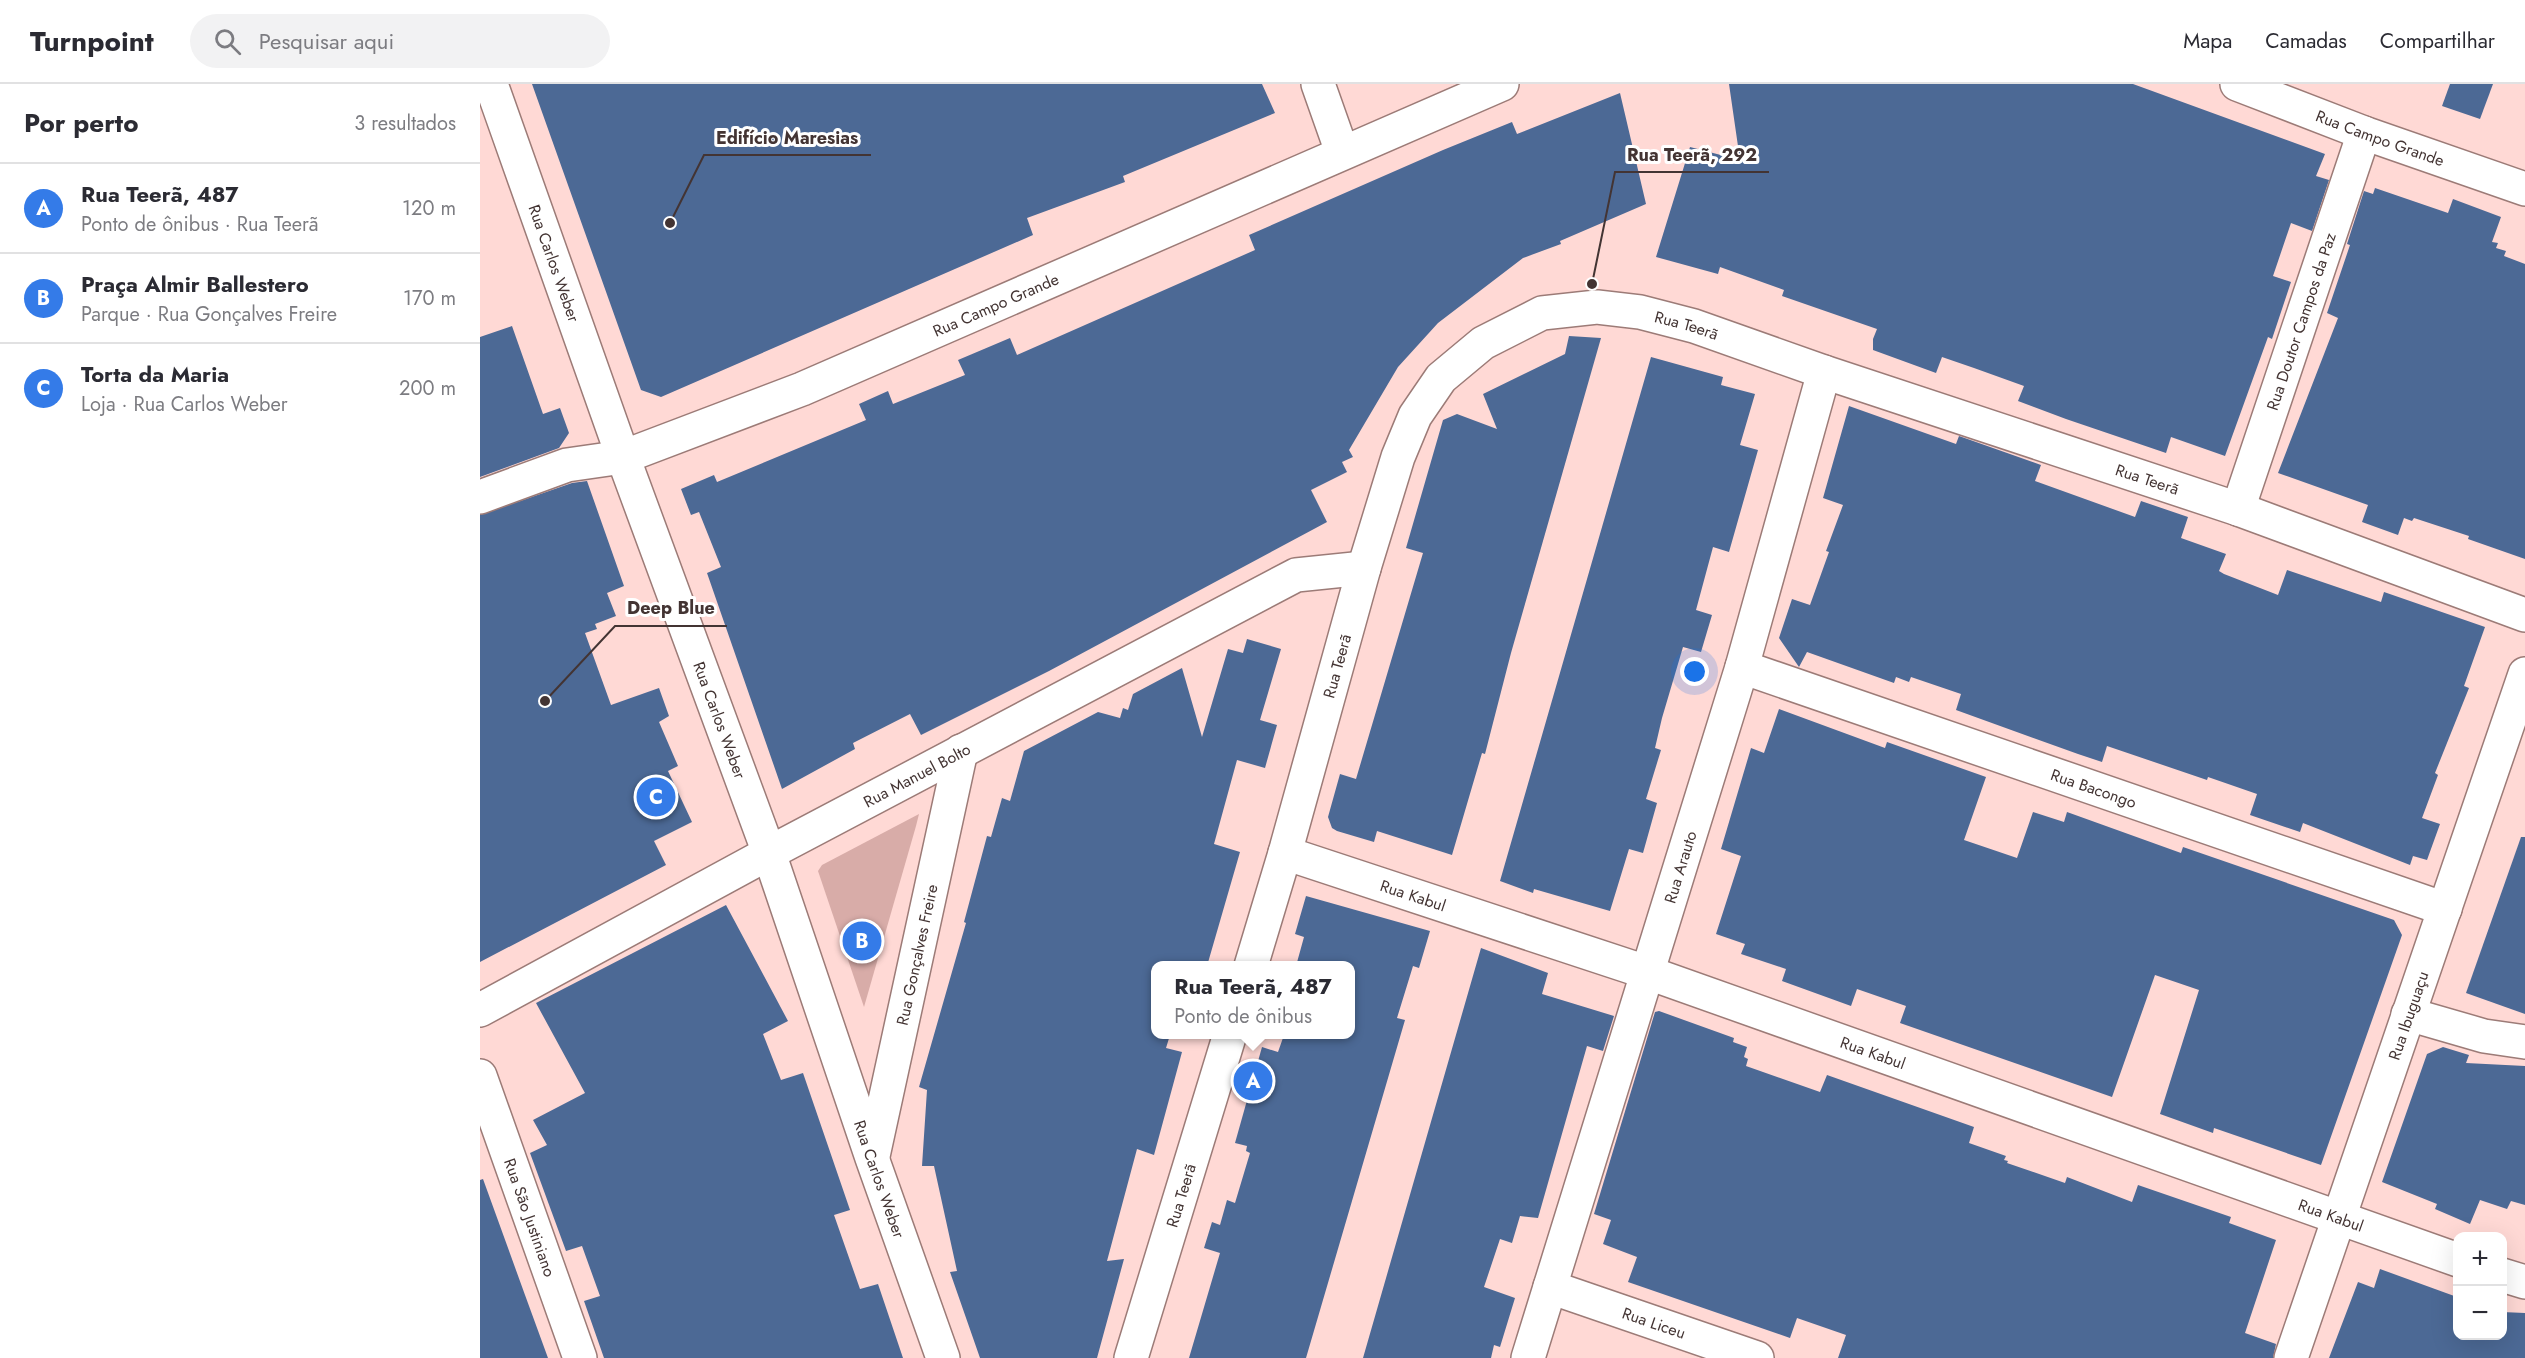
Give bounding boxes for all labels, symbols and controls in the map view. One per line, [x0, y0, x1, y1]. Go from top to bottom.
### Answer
search box [190, 14, 610, 68]
text: Turnpoint [30, 21, 154, 62]
icon: search [211, 25, 244, 58]
text: Pesquisar aqui [259, 25, 394, 57]
text: Mapa [2183, 26, 2232, 56]
text: Camadas [2265, 26, 2347, 56]
text: Compartilhar [2380, 26, 2495, 56]
text: Por perto [24, 104, 138, 142]
street label: Rua Campo Grande [2313, 104, 2448, 172]
text: 3 resultados [354, 109, 456, 138]
callout: Edifício Maresias [704, 119, 871, 155]
text: Edifício Maresias [716, 125, 858, 151]
callout: Rua Teerã, 292 [1615, 136, 1769, 172]
text: Rua Teerã, 292 [1627, 142, 1757, 168]
text: Rua Teerã, 487 [81, 178, 239, 210]
text: A [36, 194, 51, 223]
text: 120 m [402, 194, 456, 223]
street label: Rua Carlos Weber [523, 201, 586, 326]
text: Ponto de ônibus · Rua Teerã [81, 210, 319, 239]
street label: Rua Doutor Campos da Paz [2260, 229, 2342, 413]
street label: Rua Campo Grande [929, 267, 1062, 342]
text: Praça Almir Ballestero [81, 268, 309, 300]
text: B [37, 284, 50, 313]
text: 170 m [403, 284, 456, 313]
text: Parque · Rua Gonçalves Freire [81, 300, 337, 329]
street label: Rua Teerã [1652, 305, 1722, 345]
text: Torta da Maria [81, 358, 229, 390]
text: C [36, 374, 51, 403]
text: 200 m [399, 374, 456, 403]
text: Loja · Rua Carlos Weber [81, 390, 288, 419]
street label: Rua Teerã [2113, 458, 2182, 500]
callout: Deep Blue [615, 590, 727, 626]
text: Deep Blue [627, 595, 715, 621]
street label: Rua Teerã [1317, 631, 1357, 701]
your location [1680, 657, 1709, 686]
street label: Rua Carlos Weber [688, 658, 752, 782]
street label: Rua Manuel Bolto [859, 737, 975, 813]
street label: Rua Bacongo [2048, 763, 2140, 814]
pin: C [636, 774, 675, 820]
street label: Rua Arauto [1658, 828, 1702, 906]
street label: Rua Kabul [1377, 874, 1449, 917]
street label: Rua Gonçalves Freire [890, 882, 943, 1027]
pin: B [842, 918, 881, 964]
popup [1151, 961, 1355, 1039]
street label: Rua Ibuguaçu [2382, 968, 2434, 1063]
text: Rua Teerã, 487 [1174, 970, 1332, 1002]
text: Ponto de ônibus [1174, 1002, 1312, 1031]
street label: Rua Kabul [1837, 1030, 1909, 1075]
pin: A [1234, 1058, 1272, 1104]
street label: Rua Carlos Weber [849, 1117, 911, 1242]
street label: Rua São Justiniano [499, 1155, 562, 1280]
street label: Rua Teerã [1160, 1161, 1201, 1230]
street label: Rua Kabul [2295, 1193, 2367, 1237]
map controls [2453, 1232, 2507, 1340]
button: + [2453, 1232, 2507, 1286]
button: − [2453, 1286, 2507, 1340]
street label: Rua Liceu [1619, 1301, 1689, 1344]

